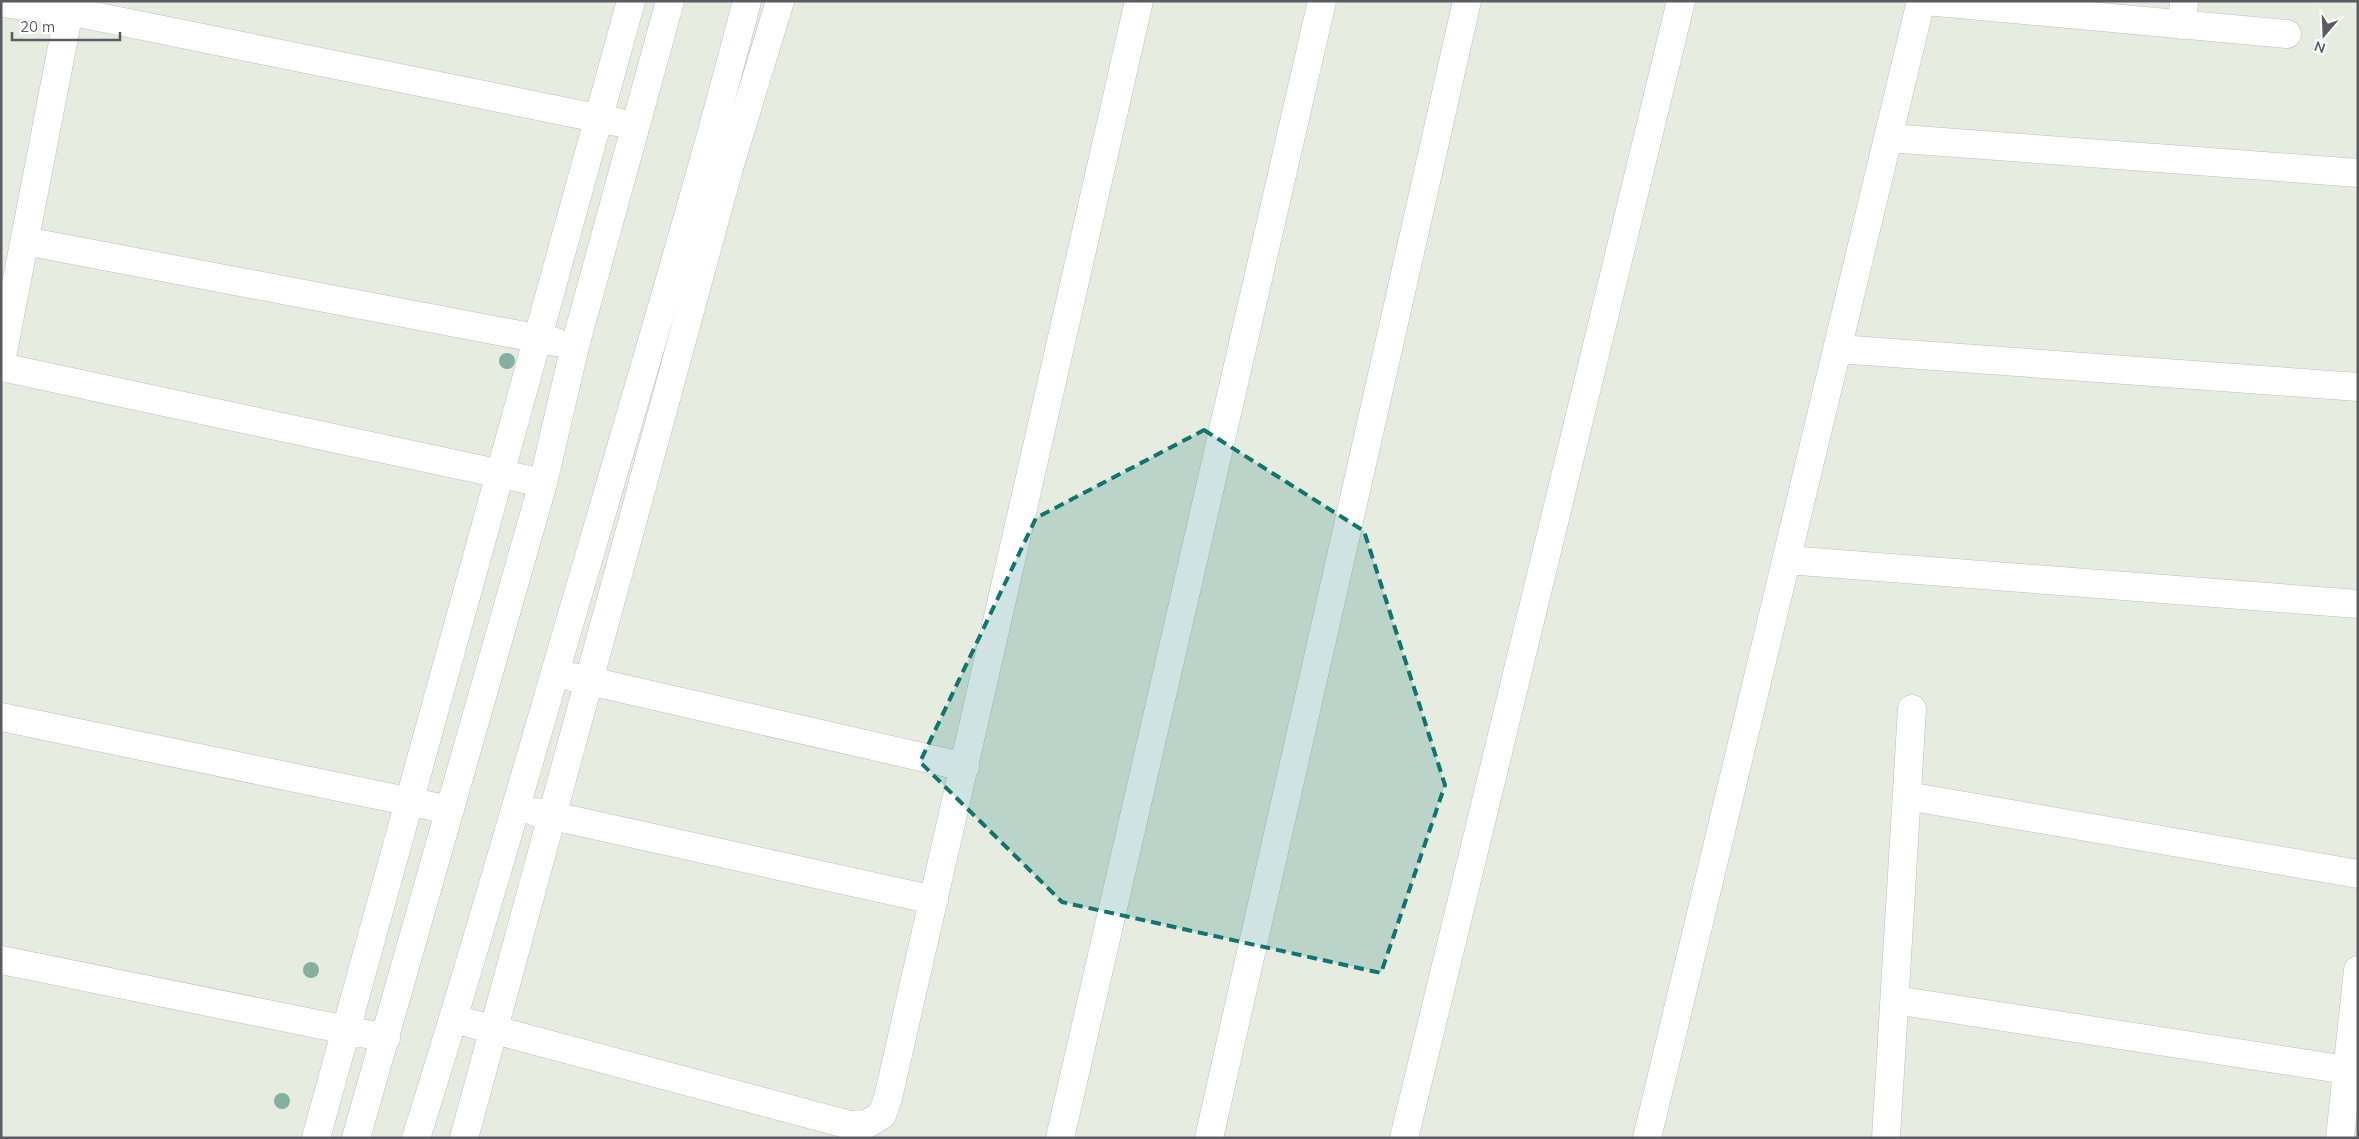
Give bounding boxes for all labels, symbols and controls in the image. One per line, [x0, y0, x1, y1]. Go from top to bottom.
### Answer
scale bar [12, 10, 120, 42]
north arrow [2299, 10, 2349, 60]
text: 20 m [20, 17, 55, 36]
text: N [2312, 37, 2328, 58]

